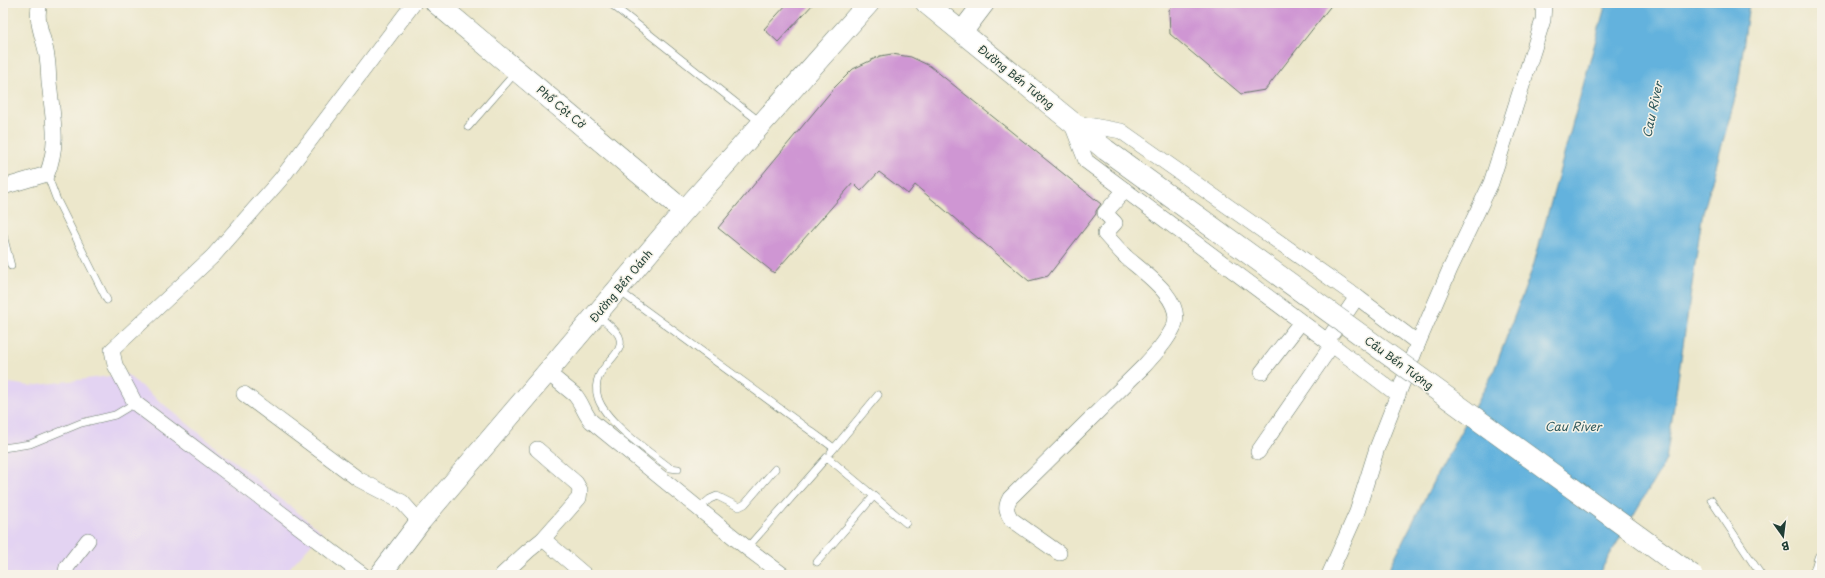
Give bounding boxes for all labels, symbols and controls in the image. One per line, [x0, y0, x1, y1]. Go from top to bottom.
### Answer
street label: Đường Bến Tượng [974, 40, 1058, 113]
water label: Cau River [1637, 79, 1667, 139]
street label: Phố Cột Cờ [533, 81, 590, 133]
street label: Đường Bến Oánh [585, 246, 656, 326]
street label: Cầu Bến Tượng [1361, 332, 1437, 393]
water label: Cau River [1545, 417, 1603, 435]
north arrow [1763, 516, 1803, 556]
text: B [1779, 537, 1791, 555]

